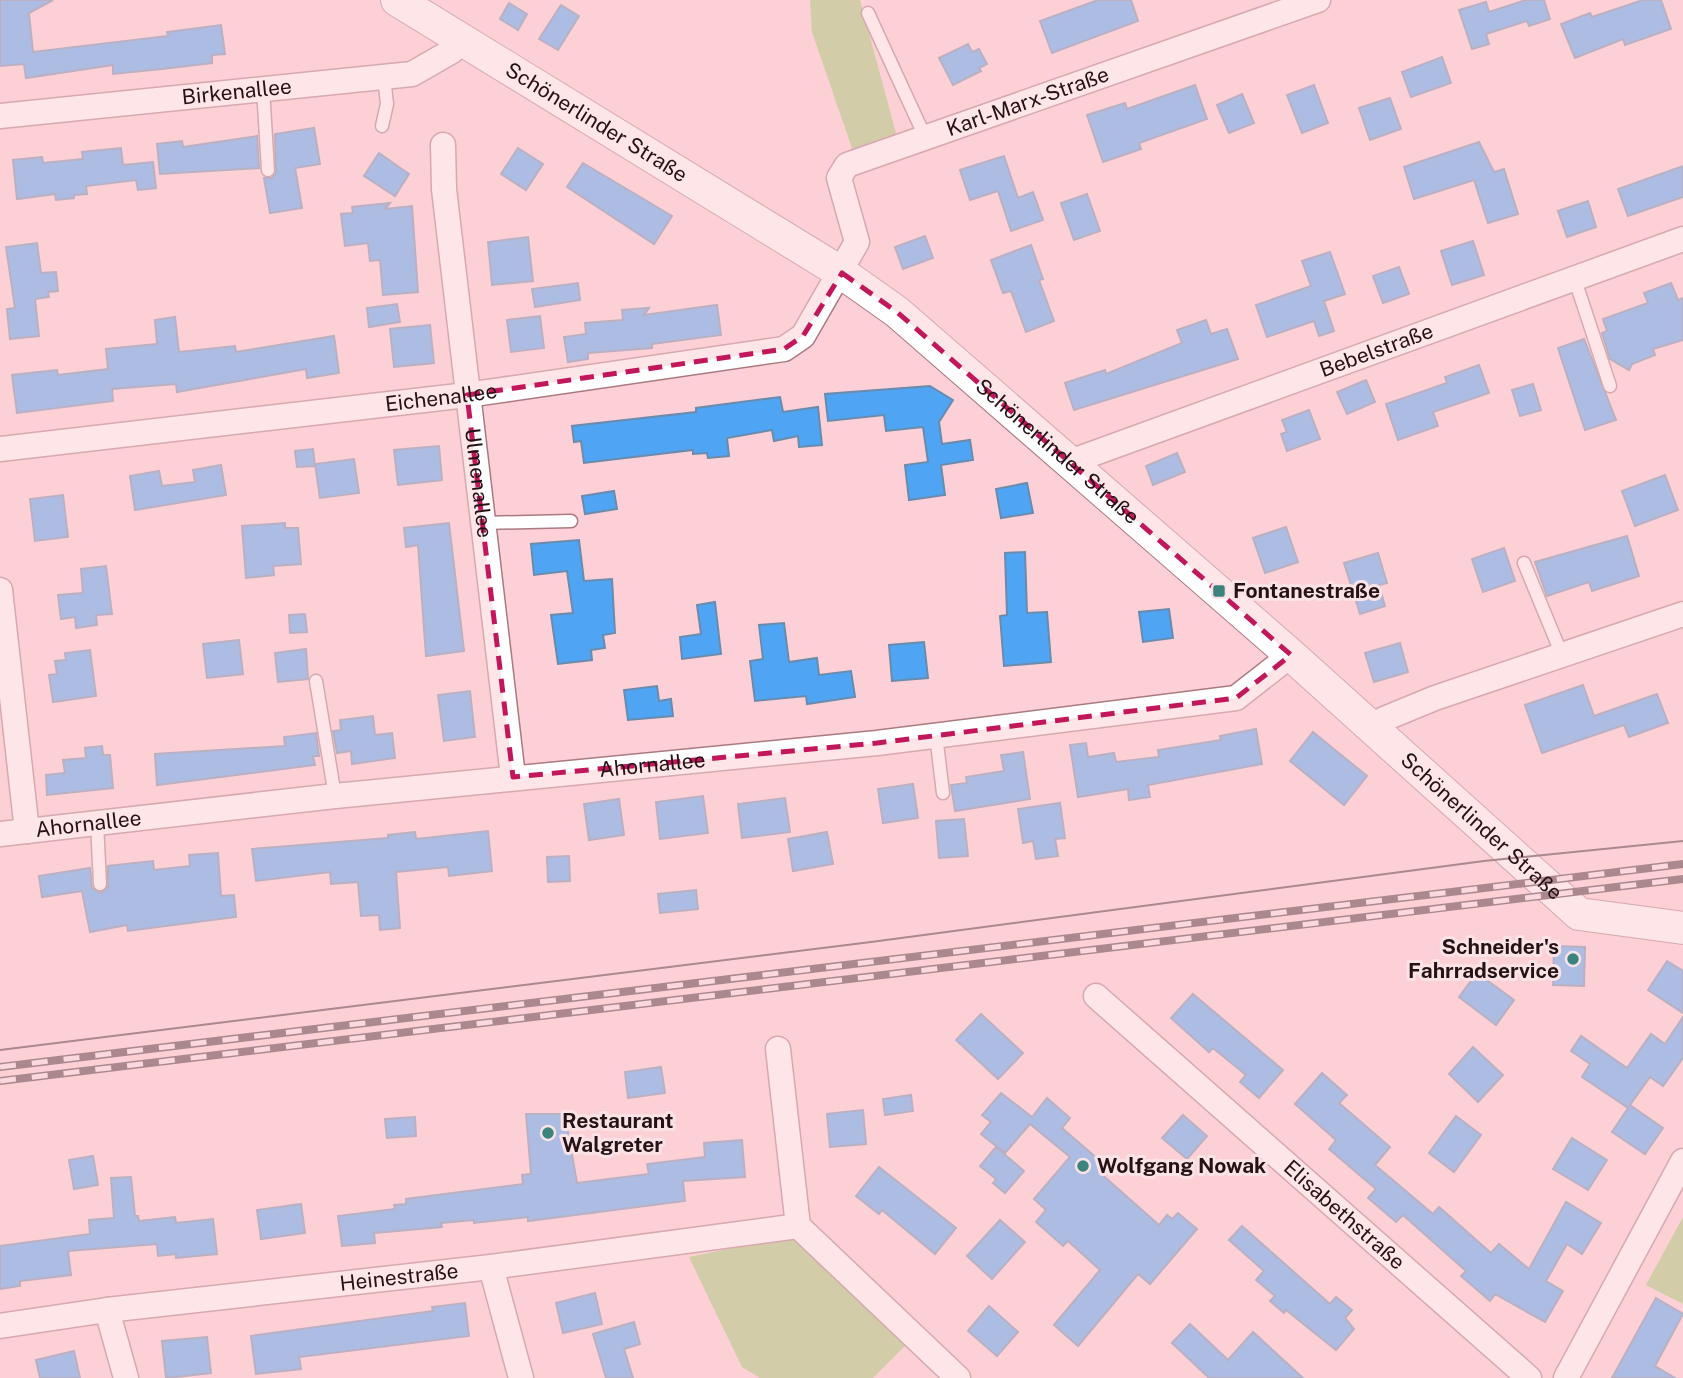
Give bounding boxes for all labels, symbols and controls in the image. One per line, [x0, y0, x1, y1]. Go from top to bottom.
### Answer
street label: Schönerlinder Straße [501, 57, 692, 187]
street label: Karl-Marx-Straße [943, 61, 1112, 141]
street label: Birkenallee [181, 73, 293, 109]
street label: Bebelstraße [1316, 318, 1436, 382]
street label: Schönerlinder Straße [971, 373, 1145, 529]
street label: Eichenallee [384, 378, 499, 416]
street label: Ulmenallee [460, 427, 498, 539]
place label: Fontanestraße [1233, 578, 1380, 603]
marker: Fontanestraße [1211, 583, 1227, 599]
street label: Ahornallee [598, 747, 707, 782]
street label: Schönerlinder Straße [1396, 747, 1568, 905]
street label: Ahornallee [34, 805, 143, 842]
place label: Schneider's Fahrradservice [1408, 934, 1559, 983]
marker: Schneider's Fahrradservice [1565, 951, 1581, 967]
place label: Restaurant Walgreter [562, 1108, 674, 1157]
marker: Restaurant Walgreter [540, 1125, 556, 1141]
place label: Wolfgang Nowak [1097, 1153, 1266, 1178]
street label: Elisabethstraße [1279, 1155, 1410, 1275]
marker: Wolfgang Nowak [1075, 1158, 1091, 1174]
street label: Heinestraße [338, 1258, 460, 1296]

